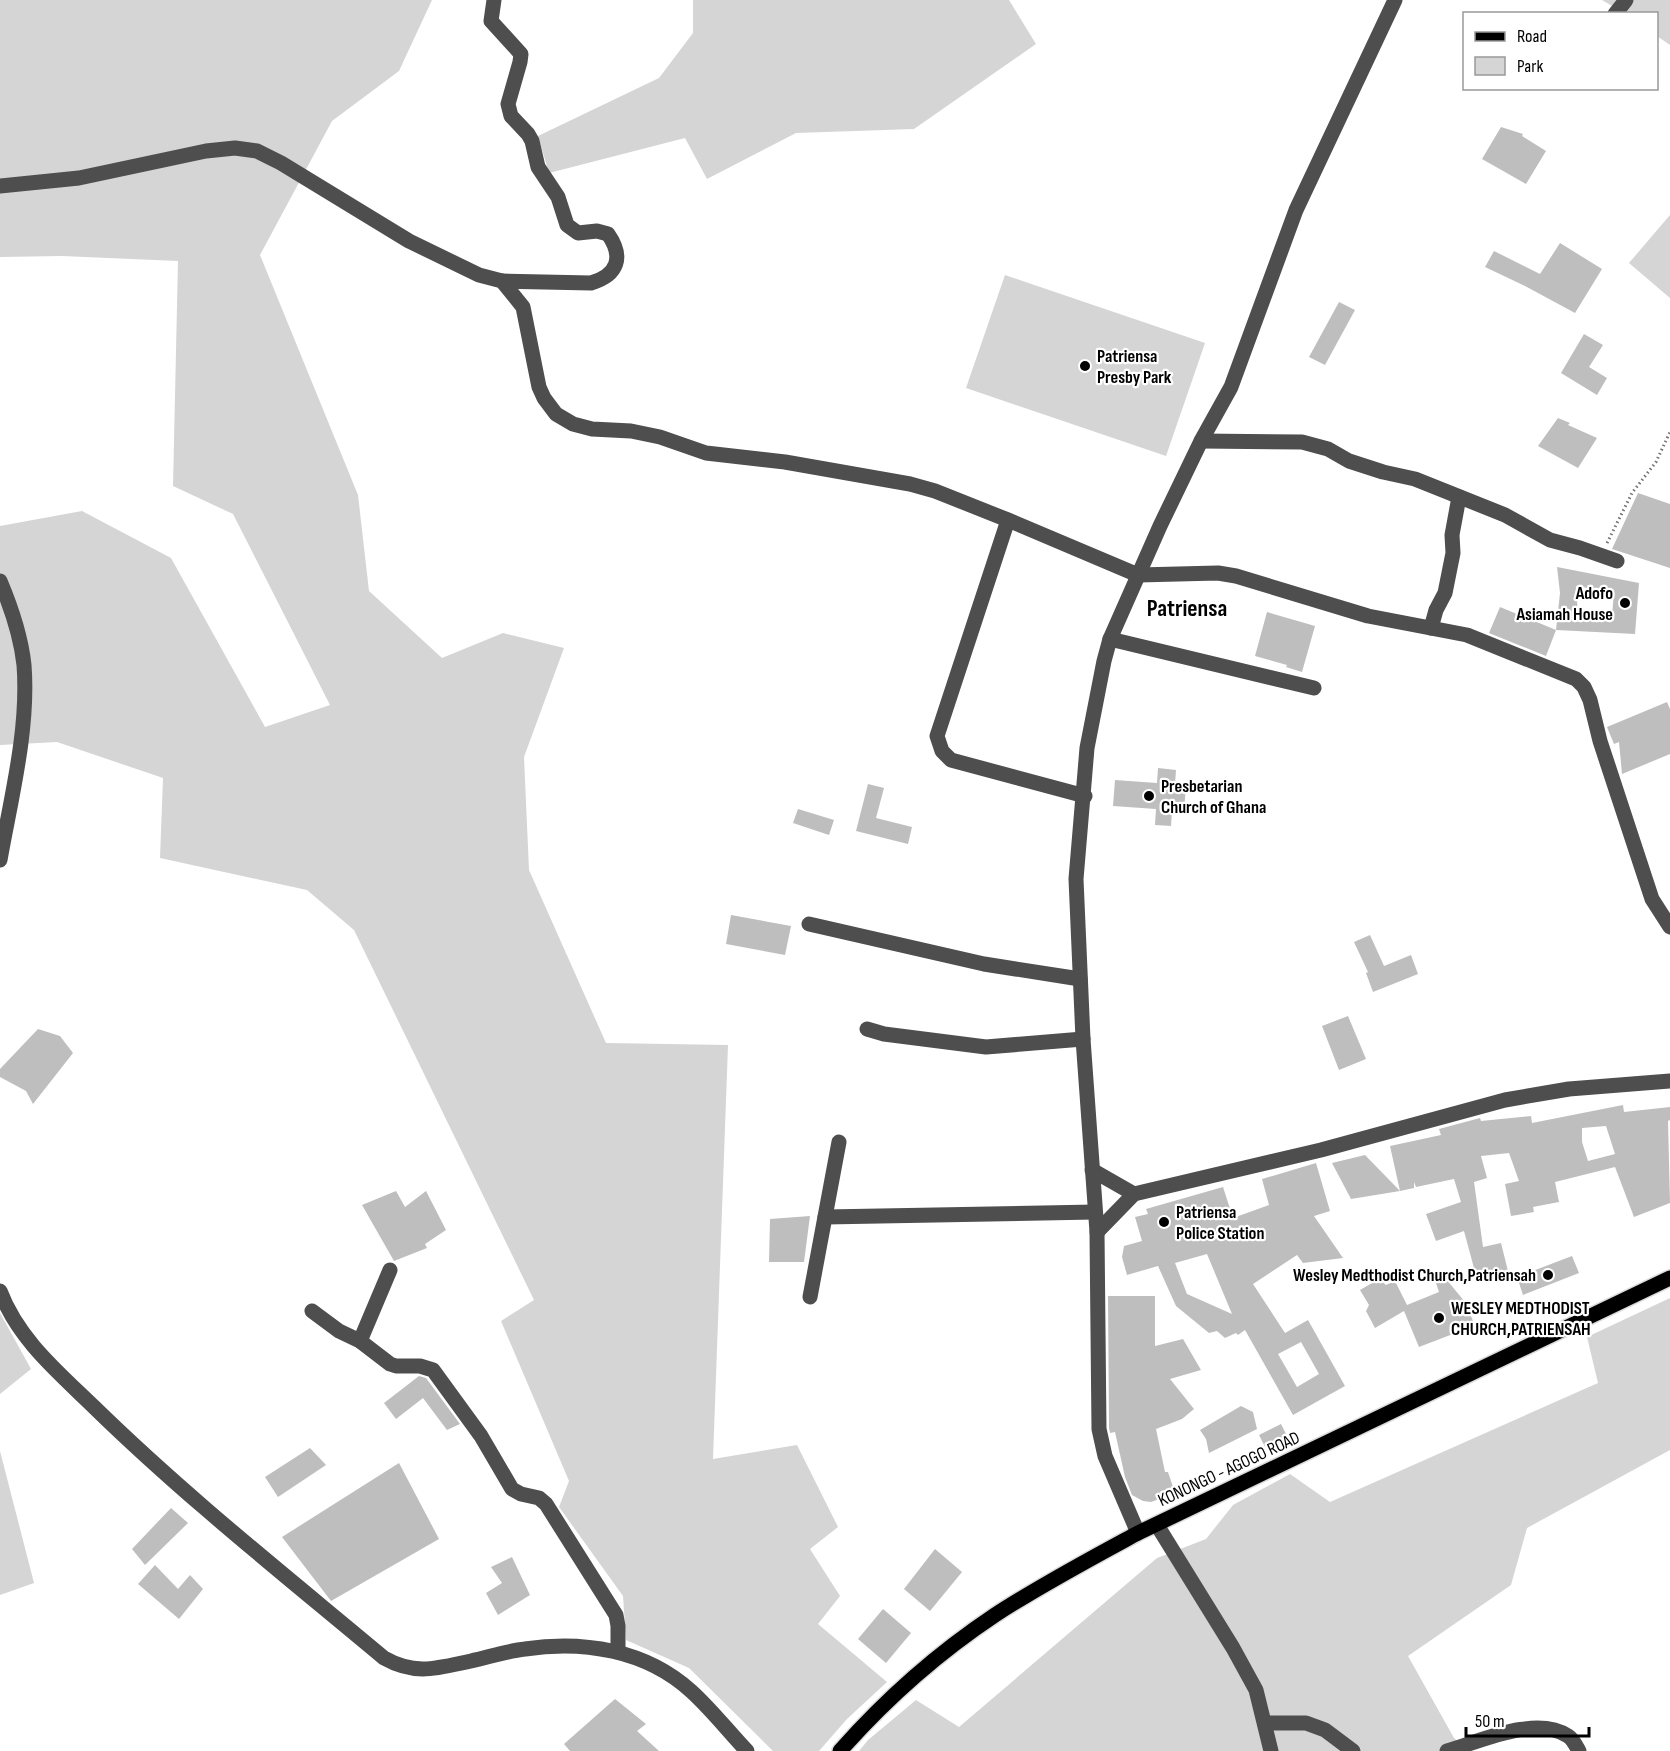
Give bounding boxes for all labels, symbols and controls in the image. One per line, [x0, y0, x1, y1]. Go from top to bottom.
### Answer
legend [1463, 12, 1658, 90]
text: Road [1517, 26, 1547, 47]
text: Park [1517, 56, 1543, 77]
place label: Patriensa Presby Park [1097, 346, 1172, 388]
marker: Patriensa Presby Park [1078, 359, 1092, 373]
place label: Adofo Asiamah House [1515, 583, 1613, 625]
district label: Patriensa [1147, 594, 1227, 623]
marker: Adofo Asiamah House [1618, 596, 1632, 610]
place label: Presbetarian Church of Ghana [1161, 776, 1266, 818]
marker: Presbetarian Church of Ghana [1142, 789, 1156, 803]
place label: Patriensa Police Station [1176, 1202, 1264, 1244]
marker: Patriensa Police Station [1157, 1215, 1171, 1229]
place label: Wesley Medthodist Church,Patriensah [1293, 1265, 1536, 1286]
marker: Wesley Medthodist Church,Patriensah [1541, 1268, 1555, 1282]
place label: WESLEY MEDTHODIST CHURCH,PATRIENSAH [1451, 1298, 1591, 1340]
marker: WESLEY MEDTHODIST CHURCH,PATRIENSAH [1432, 1311, 1446, 1325]
street label: KONONGO - AGOGO ROAD [1155, 1427, 1303, 1511]
scale bar [1466, 1700, 1589, 1738]
text: 50 m [1475, 1711, 1505, 1732]

